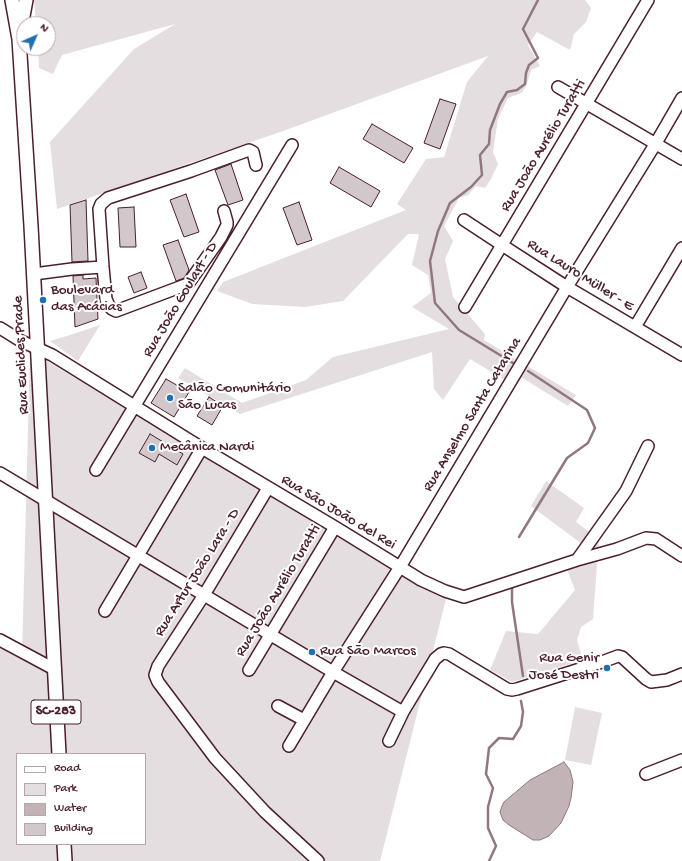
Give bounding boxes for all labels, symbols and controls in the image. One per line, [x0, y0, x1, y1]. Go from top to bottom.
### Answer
north arrow [16, 16, 56, 56]
text: N [37, 21, 51, 35]
street label: Rua João Aurélio Turatti [497, 77, 591, 215]
street label: Rua Lauro Müller - E [523, 236, 637, 316]
street label: Rua João Goulart - D [140, 239, 222, 361]
place label: Boulevard das Acácias [51, 282, 122, 317]
street label: Rua Euclides Prade [10, 295, 34, 415]
marker: Boulevard das Acácias [38, 295, 48, 305]
street label: Rua Anselmo Santa Catarina [420, 335, 526, 495]
place label: Salão Comunitário São Lucas [178, 380, 291, 415]
marker: Salão Comunitário São Lucas [165, 393, 175, 403]
place label: Mecânica Nardi [160, 439, 254, 457]
marker: Mecânica Nardi [147, 443, 157, 453]
street label: Rua São João del Rei [277, 472, 399, 554]
street label: Rua Artur João Lara - D [151, 506, 245, 640]
street label: Rua João Aurélio Turatti [232, 522, 326, 660]
place label: Rua São Marcos [320, 643, 416, 661]
marker: Rua São Marcos [307, 647, 317, 657]
place label: Rua Genir José Destri [529, 650, 599, 685]
marker: Rua Genir José Destri [602, 663, 612, 673]
road number: SC-283 [31, 700, 81, 724]
legend [16, 753, 146, 845]
text: Road [54, 762, 80, 776]
text: Park [54, 782, 77, 796]
text: Water [54, 802, 86, 816]
text: Building [54, 822, 93, 836]

